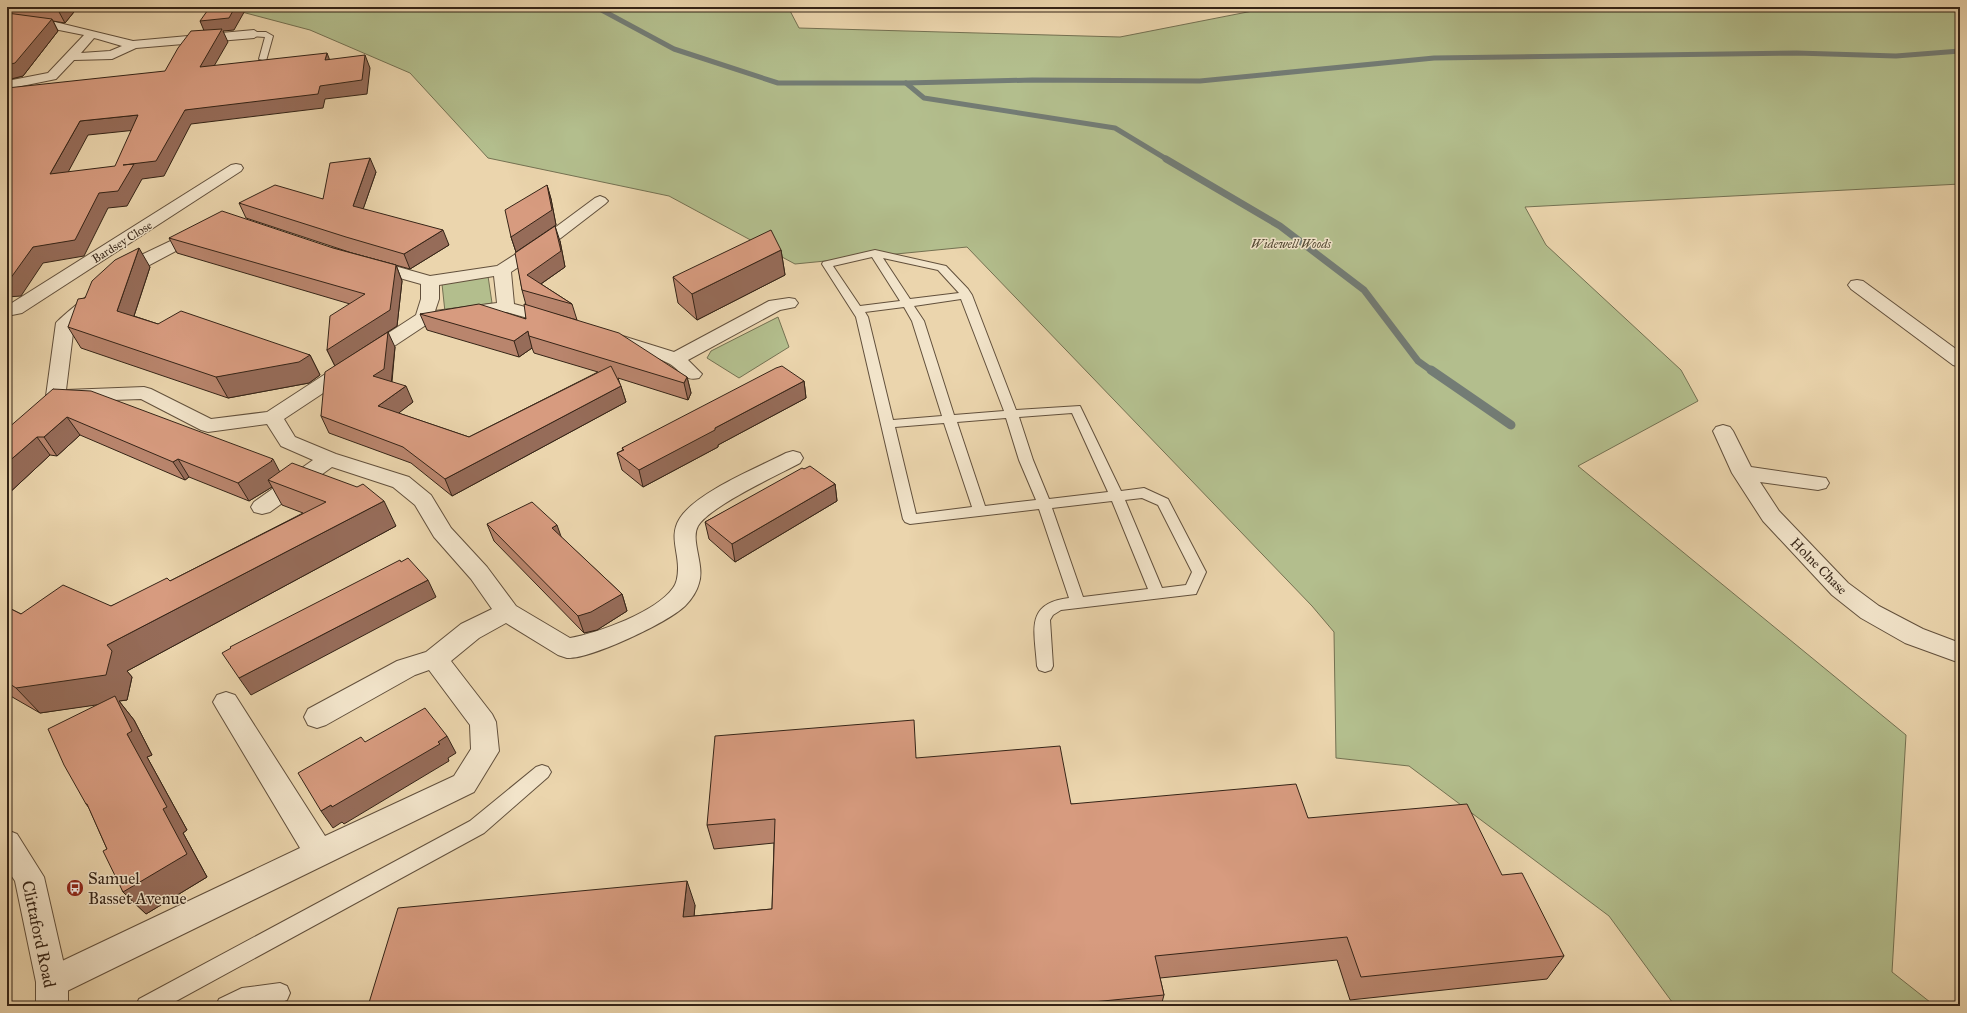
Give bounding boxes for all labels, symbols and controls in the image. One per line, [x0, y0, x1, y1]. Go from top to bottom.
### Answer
street label: Bardsey Close [90, 218, 154, 266]
park label: Widewell Woods [1251, 237, 1331, 251]
street label: Holne Chase [1787, 534, 1851, 598]
place label: Samuel Basset Avenue [88, 868, 187, 909]
bus stop icon: Samuel Basset Avenue [65, 878, 85, 898]
street label: Clittaford Road [17, 879, 60, 990]

